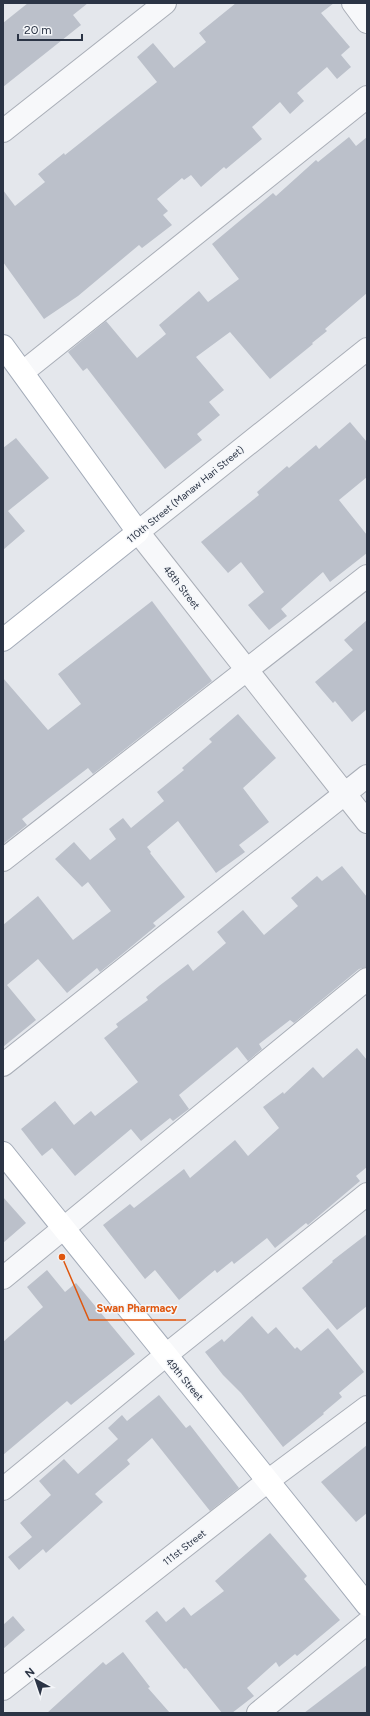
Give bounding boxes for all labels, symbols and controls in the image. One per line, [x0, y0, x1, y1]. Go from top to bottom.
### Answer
scale bar [18, 16, 82, 42]
text: 20 m [24, 23, 52, 37]
street label: 110th Street (Manaw Hari Street) [124, 443, 247, 546]
street label: 48th Street [160, 563, 203, 612]
callout: Swan Pharmacy [89, 1297, 186, 1320]
text: Swan Pharmacy [97, 1302, 178, 1315]
street label: 49th Street [163, 1355, 206, 1403]
street label: 111st Street [160, 1526, 209, 1568]
north arrow [16, 1660, 56, 1700]
text: N [22, 1665, 37, 1680]

